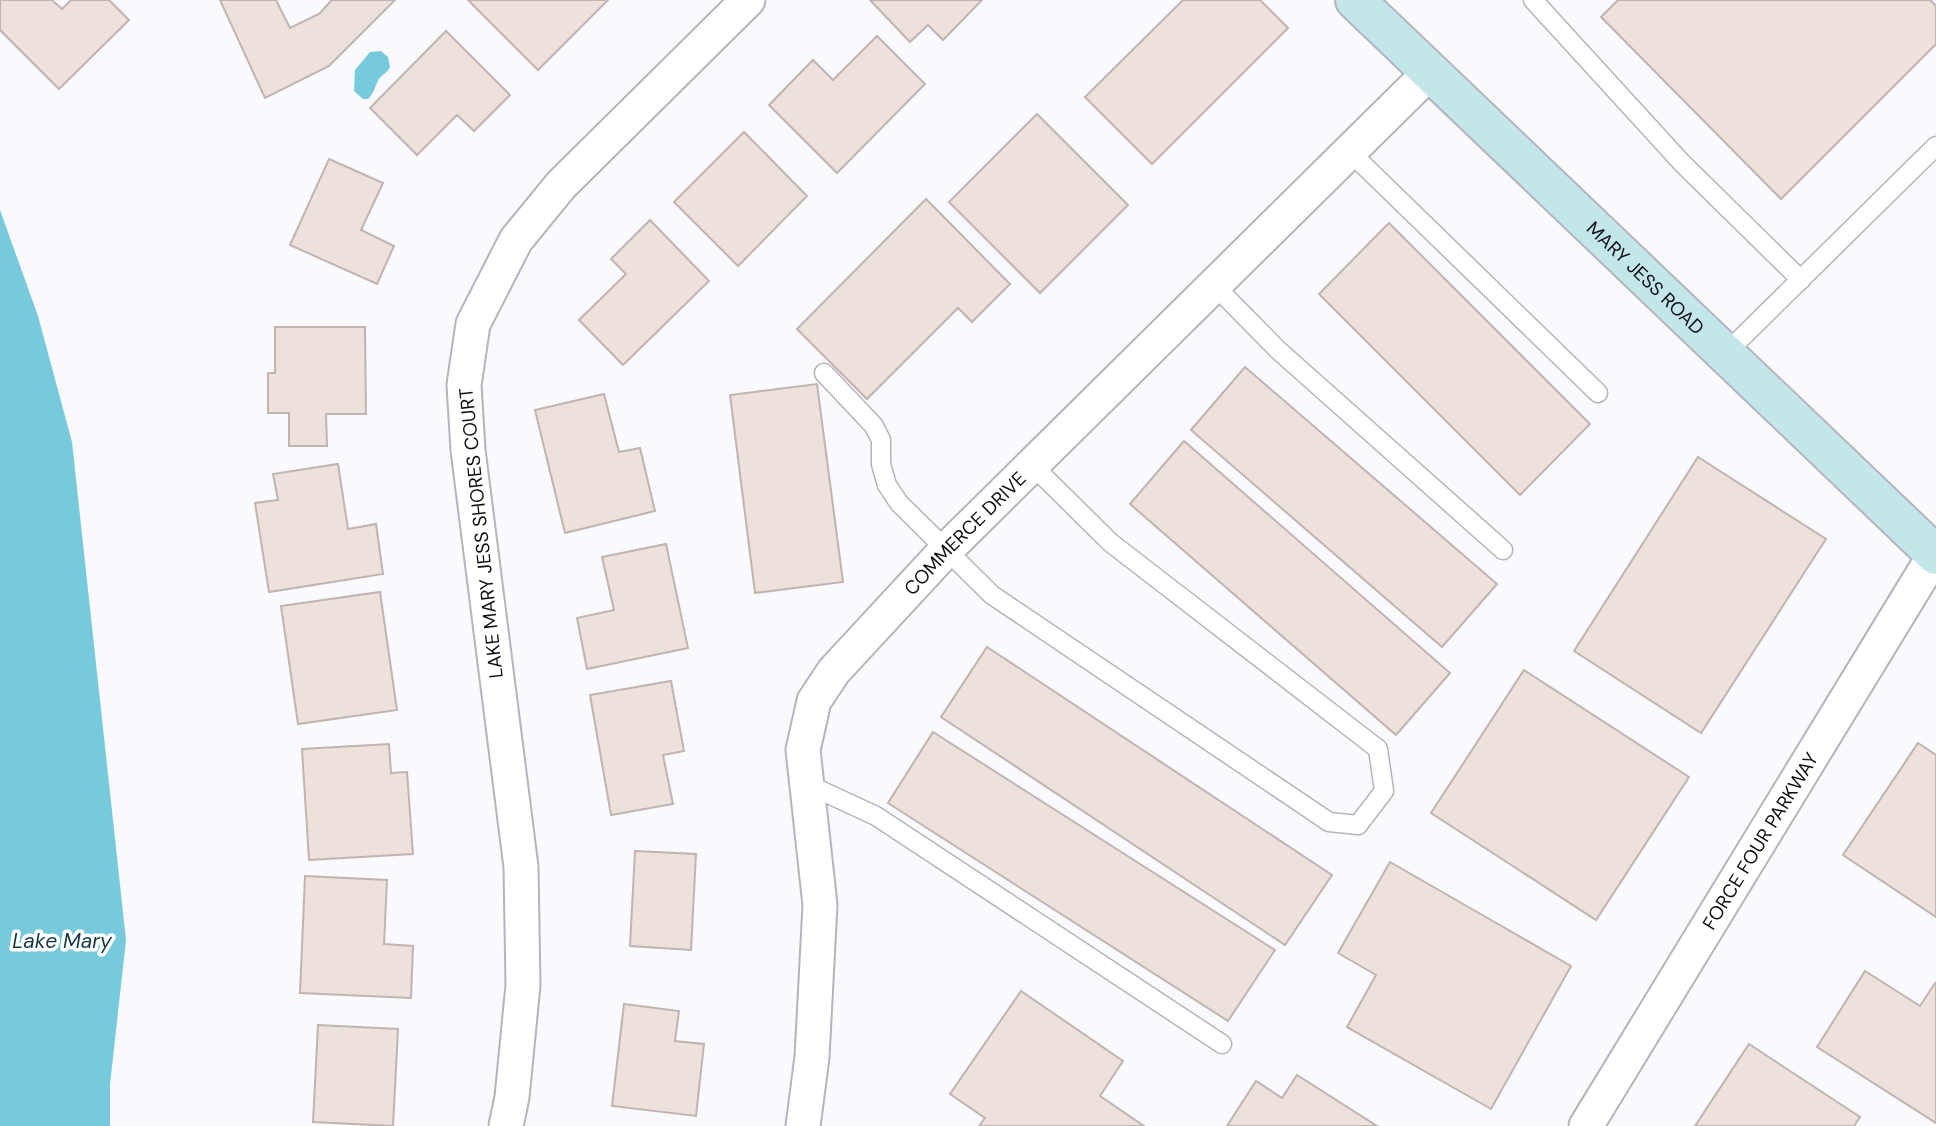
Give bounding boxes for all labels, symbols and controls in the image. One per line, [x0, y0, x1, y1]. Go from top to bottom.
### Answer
street label: MARY JESS ROAD [1582, 216, 1710, 340]
street label: LAKE MARY JESS SHORES COURT [453, 386, 509, 679]
street label: COMMERCE DRIVE [898, 466, 1031, 600]
street label: FORCE FOUR PARKWAY [1696, 748, 1824, 934]
water label: Lake Mary [12, 927, 113, 955]

